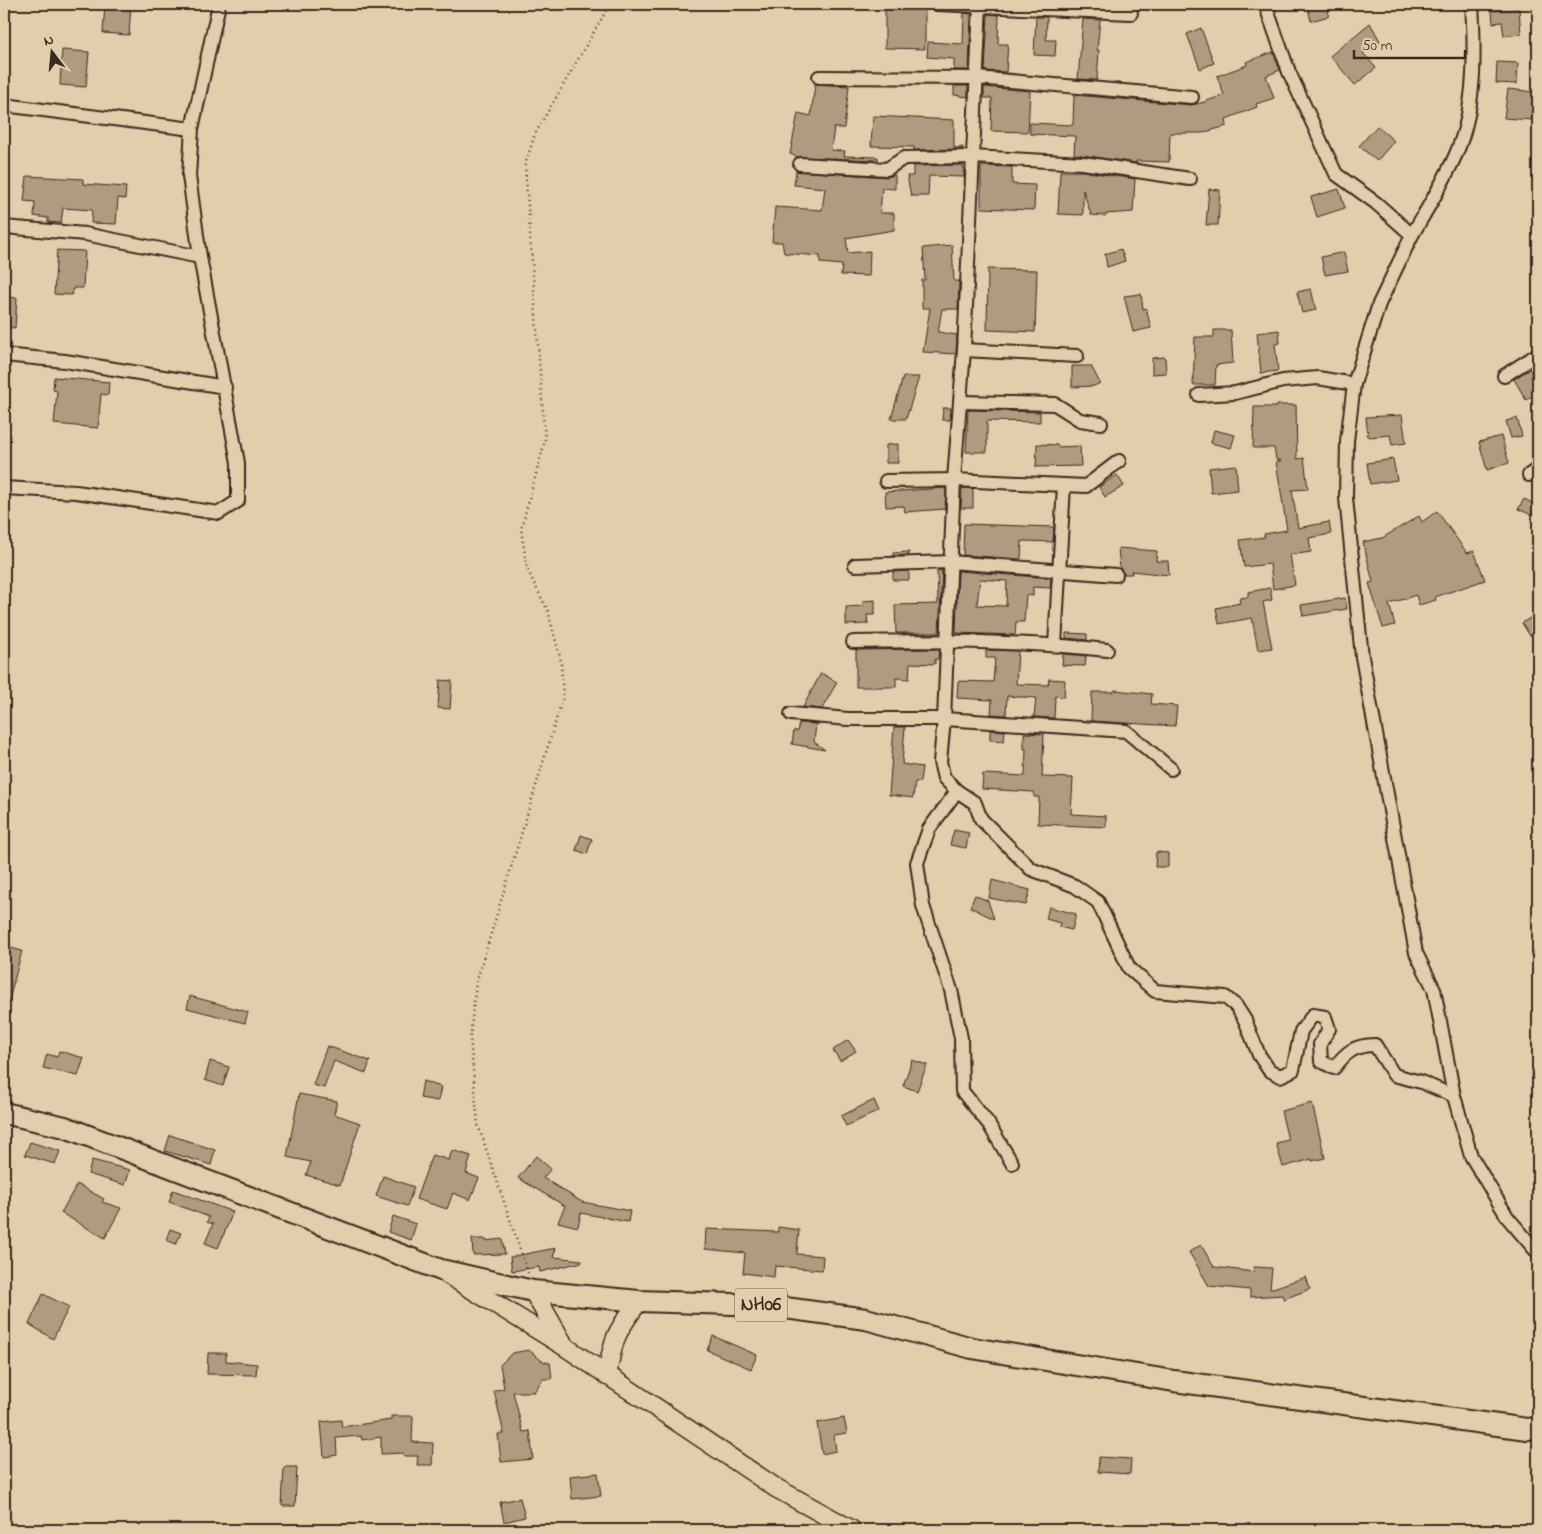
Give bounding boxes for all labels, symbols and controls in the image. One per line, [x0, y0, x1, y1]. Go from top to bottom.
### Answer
north arrow [28, 28, 78, 78]
scale bar [1354, 28, 1466, 60]
text: N [41, 30, 56, 52]
text: 50 m [1362, 35, 1393, 57]
road number: NH06 [735, 1288, 787, 1322]

